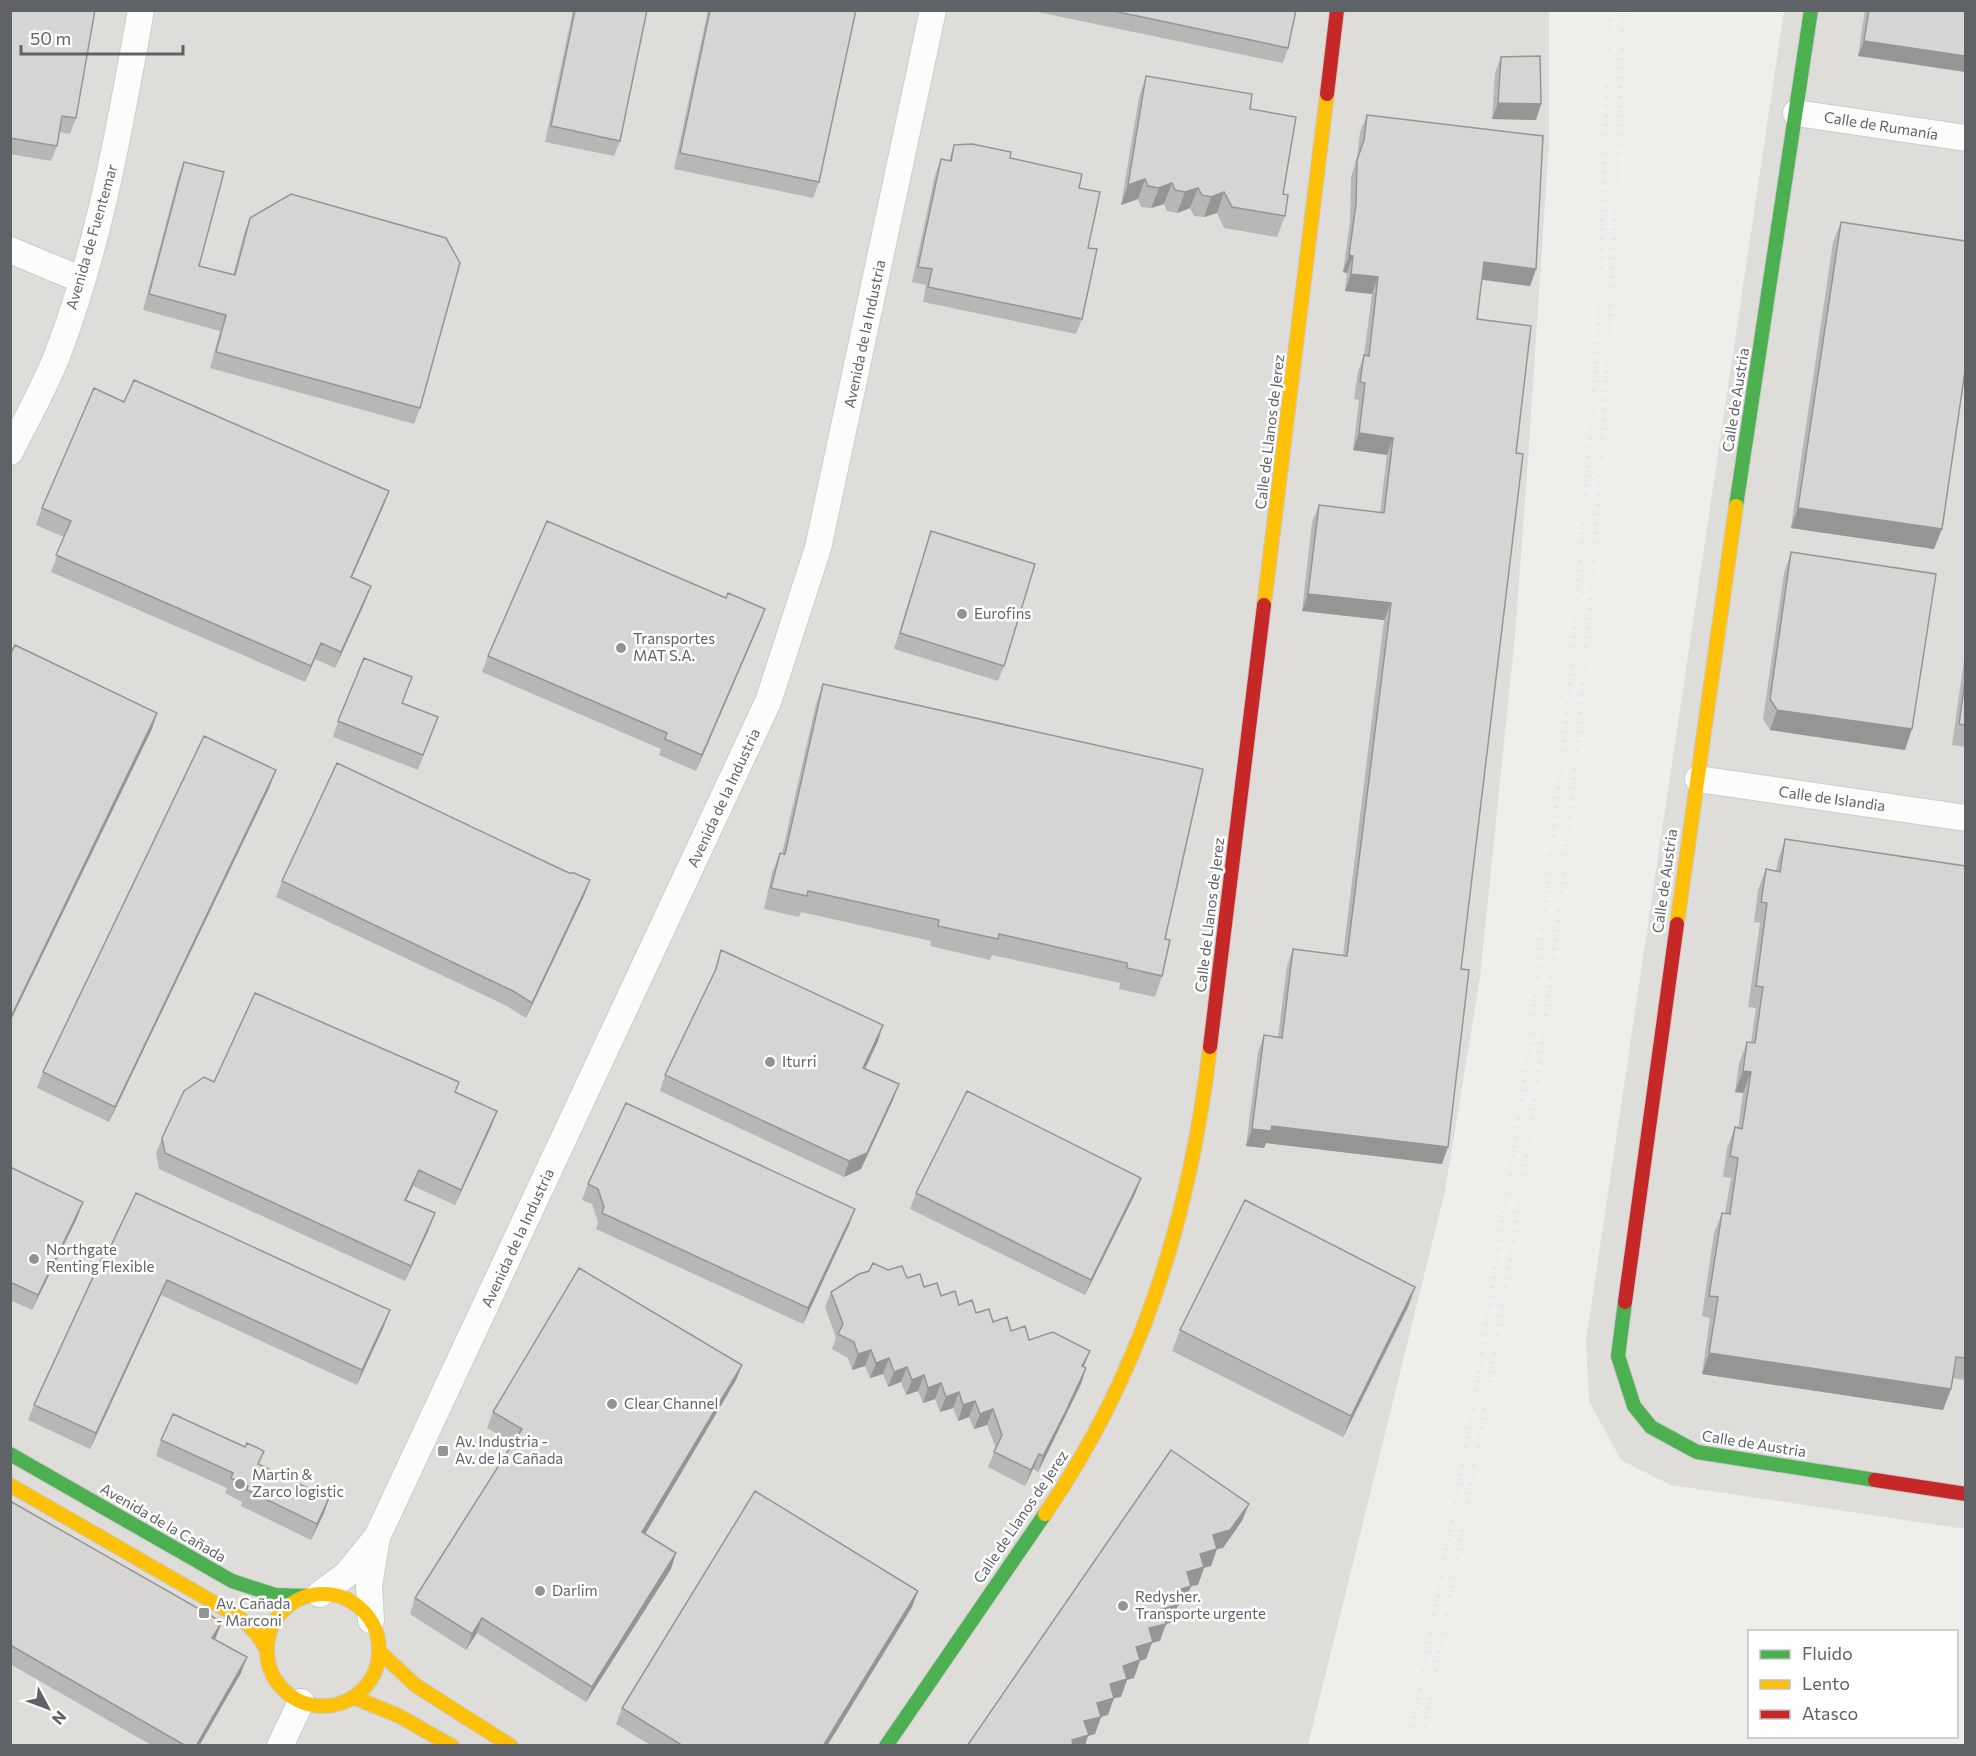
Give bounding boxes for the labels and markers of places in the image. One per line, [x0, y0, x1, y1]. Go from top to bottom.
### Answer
place label: Eurofins [974, 604, 1031, 622]
marker: Eurofins [955, 607, 969, 621]
place label: Transportes MAT S.A. [633, 629, 715, 664]
marker: Transportes MAT S.A. [614, 641, 628, 655]
place label: Iturri [782, 1052, 817, 1070]
marker: Iturri [763, 1055, 777, 1069]
place label: Northgate Renting Flexible [46, 1240, 155, 1275]
marker: Northgate Renting Flexible [27, 1252, 41, 1266]
place label: Clear Channel [624, 1394, 718, 1412]
marker: Clear Channel [605, 1397, 619, 1411]
place label: Av. Industria - Av. de la Cañada [455, 1432, 563, 1467]
marker: Av. Industria - Av. de la Cañada [436, 1444, 450, 1458]
place label: Martin & Zarco logistic [252, 1465, 344, 1500]
marker: Martin & Zarco logistic [233, 1477, 247, 1491]
place label: Darlim [552, 1581, 598, 1599]
marker: Darlim [533, 1584, 547, 1598]
place label: Redysher. Transporte urgente [1135, 1587, 1266, 1622]
place label: Av. Cañada - Marconi [216, 1594, 290, 1629]
marker: Redysher. Transporte urgente [1116, 1599, 1130, 1613]
marker: Av. Cañada - Marconi [197, 1606, 211, 1620]

